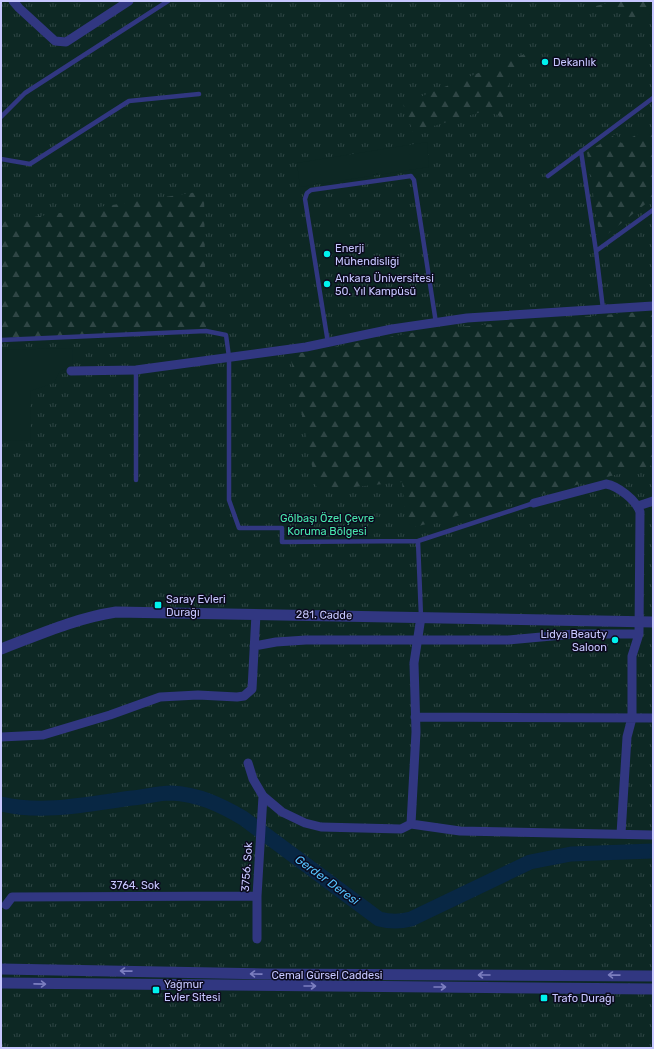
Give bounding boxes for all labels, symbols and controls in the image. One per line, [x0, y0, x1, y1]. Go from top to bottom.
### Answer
place label: Dekanlık [553, 56, 596, 69]
marker: Dekanlık [540, 57, 550, 67]
place label: Enerji Mühendisliği [335, 242, 399, 268]
marker: Enerji Mühendisliği [322, 249, 332, 259]
place label: Ankara Üniversitesi 50. Yıl Kampüsü [335, 272, 434, 298]
marker: Ankara Üniversitesi 50. Yıl Kampüsü [322, 279, 332, 289]
park label: Gölbaşı Özel Çevre Koruma Bölgesi [280, 512, 374, 538]
place label: Saray Evleri Durağı [166, 593, 226, 619]
marker: Saray Evleri Durağı [153, 600, 163, 610]
street label: 281. Cadde [296, 608, 352, 622]
place label: Lidya Beauty Saloon [540, 628, 607, 654]
marker: Lidya Beauty Saloon [610, 635, 620, 645]
street label: 3756. Sok [239, 841, 255, 892]
water label: Gerder Deresi [292, 852, 363, 909]
street label: 3764. Sok [110, 879, 160, 892]
one-way arrow [120, 967, 133, 975]
street label: Cemal Gürsel Caddesi [271, 969, 383, 982]
one-way arrow [250, 970, 263, 978]
one-way arrow [478, 971, 491, 979]
one-way arrow [608, 971, 621, 979]
place label: Yağmur Evler Sitesi [164, 978, 220, 1004]
one-way arrow [33, 980, 46, 987]
one-way arrow [303, 982, 316, 990]
one-way arrow [433, 983, 446, 991]
marker: Yağmur Evler Sitesi [151, 985, 161, 995]
place label: Trafo Durağı [552, 992, 614, 1005]
marker: Trafo Durağı [539, 993, 549, 1003]

